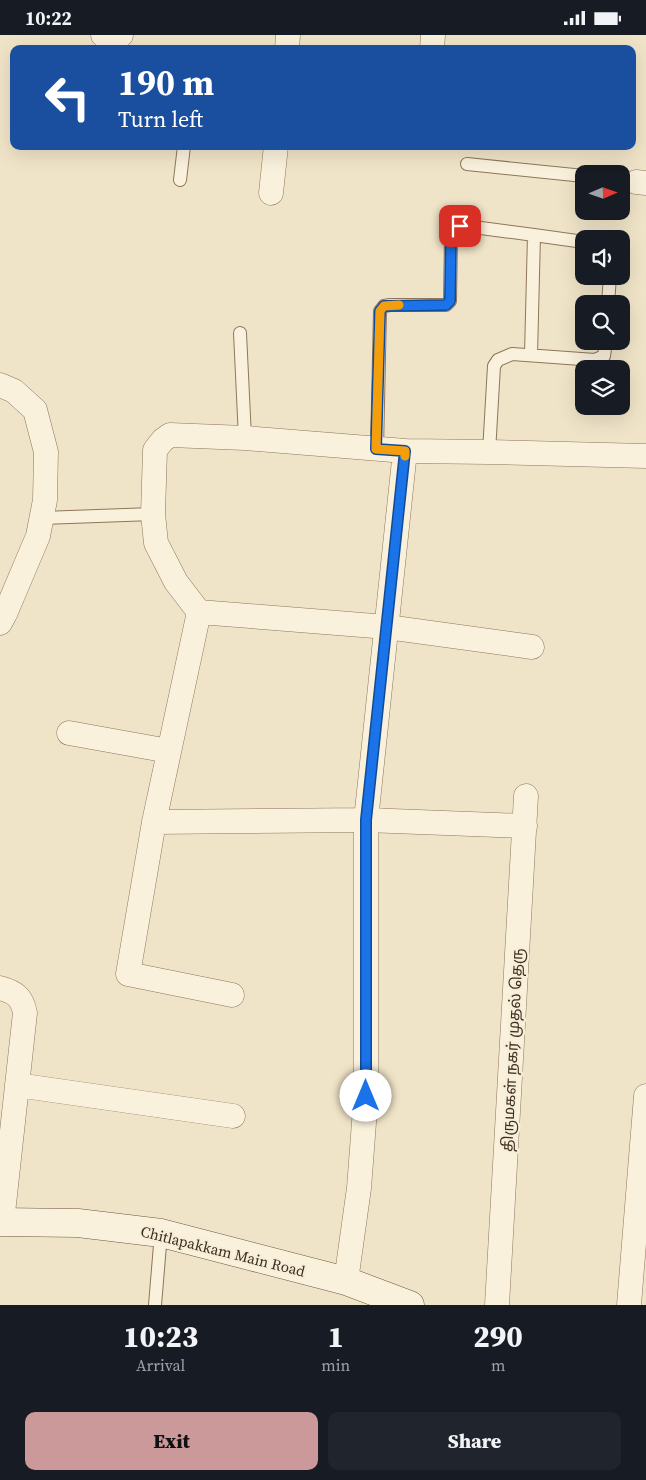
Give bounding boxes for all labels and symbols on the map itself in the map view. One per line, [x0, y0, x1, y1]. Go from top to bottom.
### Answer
north arrow [575, 165, 630, 220]
pin [439, 205, 481, 247]
street label: திருமகள் நகர் முதல் தெரு [496, 947, 529, 1152]
position arrow [339, 1069, 391, 1121]
street label: Chitlapakkam Main Road [139, 1220, 308, 1282]

